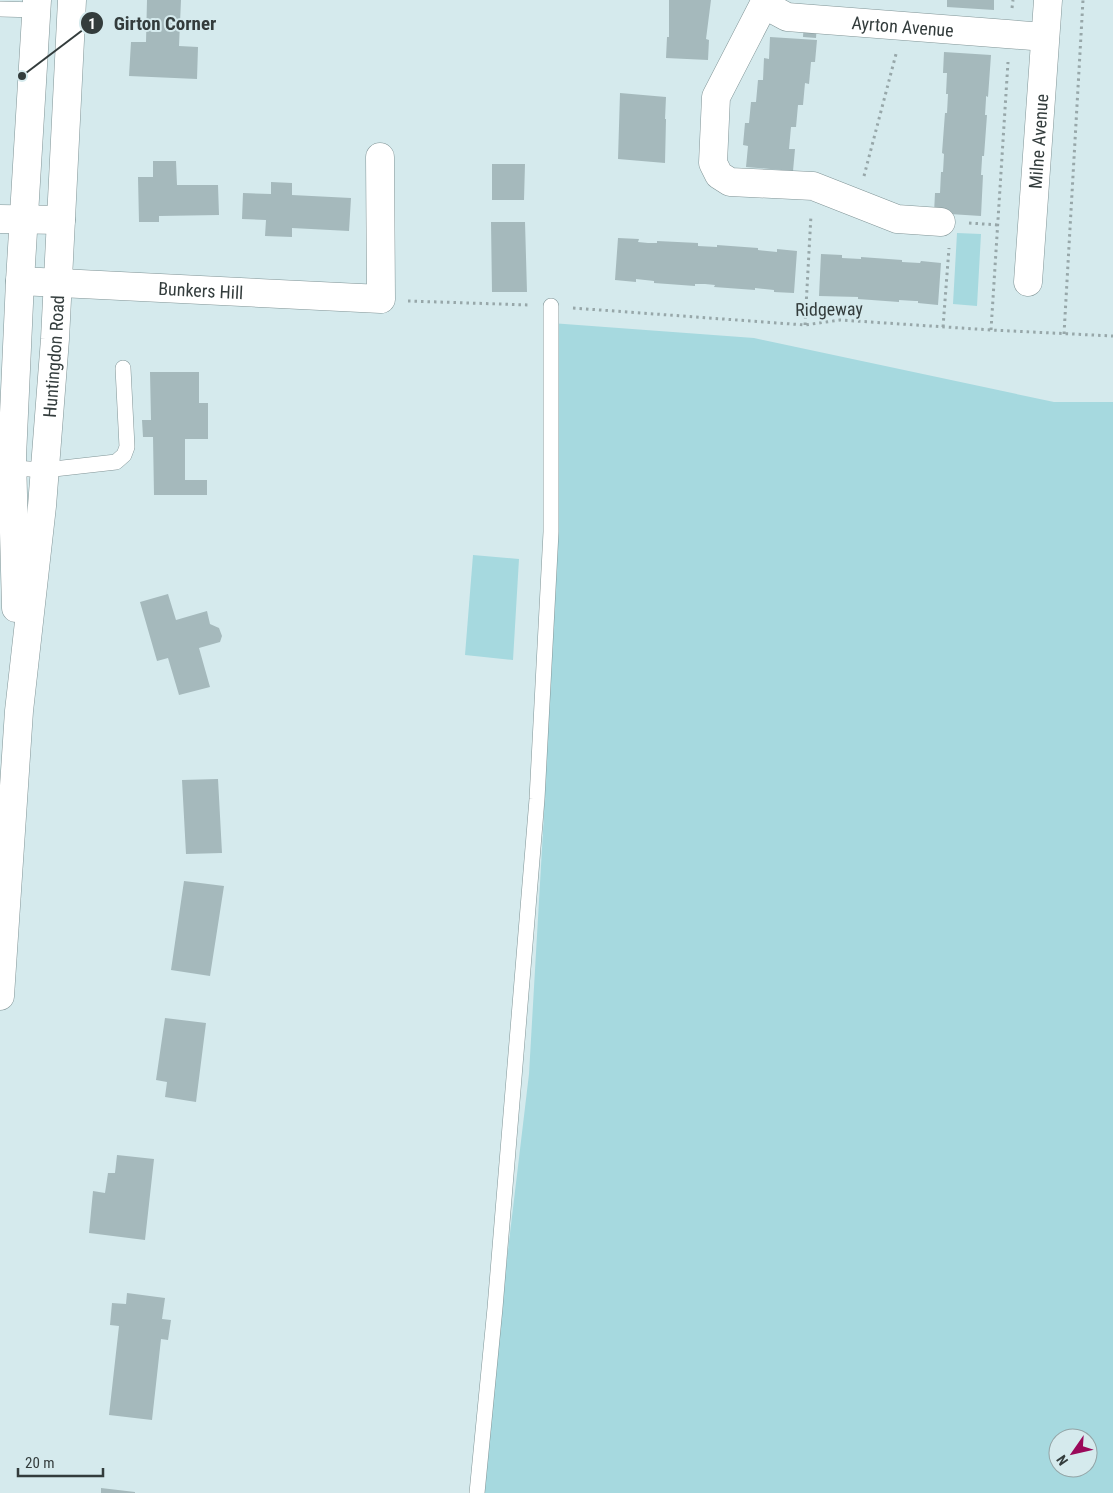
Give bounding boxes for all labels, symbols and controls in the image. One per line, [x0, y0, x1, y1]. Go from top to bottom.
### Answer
callout: Girton Corner [79, 6, 227, 40]
text: Girton Corner [114, 12, 216, 35]
street label: Ayrton Avenue [851, 12, 955, 40]
text: 1 [88, 15, 96, 33]
street label: Milne Avenue [1024, 93, 1052, 189]
street label: Bunkers Hill [158, 277, 244, 303]
street label: Huntingdon Road [38, 295, 68, 418]
street label: Ridgeway [795, 298, 863, 320]
north arrow [1048, 1428, 1098, 1478]
scale bar [18, 1446, 102, 1478]
text: N [1053, 1452, 1071, 1468]
text: 20 m [25, 1454, 55, 1472]

